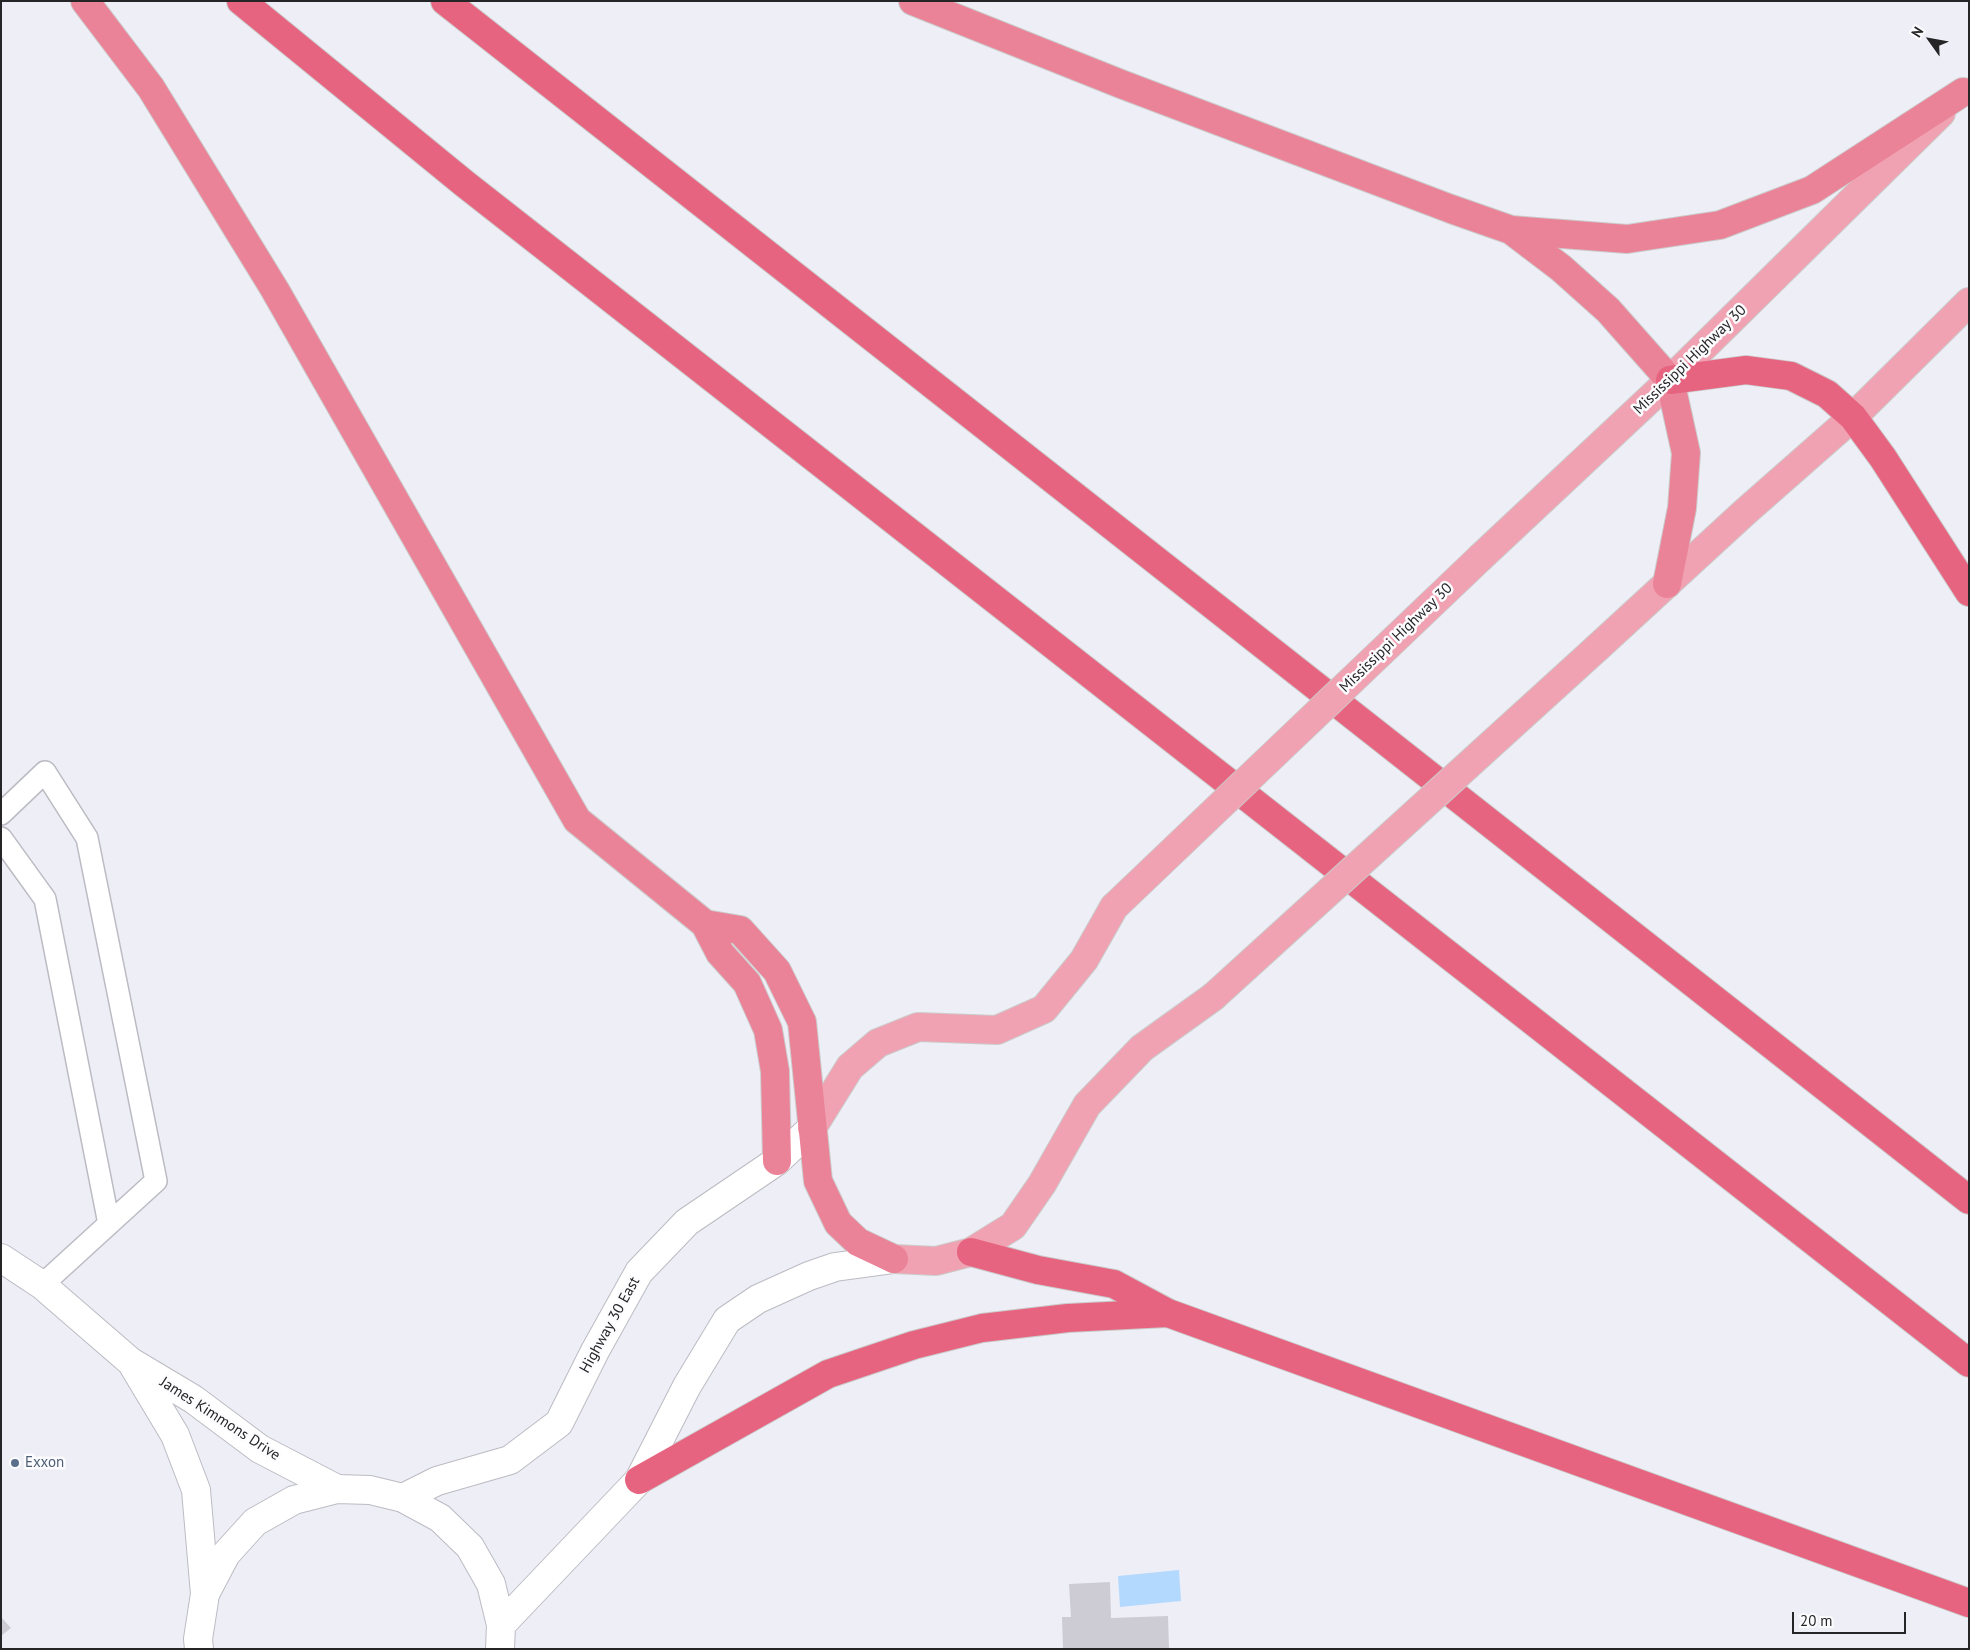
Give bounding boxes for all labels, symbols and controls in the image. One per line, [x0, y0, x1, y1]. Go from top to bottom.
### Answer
north arrow [1905, 15, 1955, 65]
text: N [1907, 23, 1927, 41]
street label: Mississippi Highway 30 [1630, 302, 1750, 418]
street label: Mississippi Highway 30 [1336, 580, 1456, 696]
street label: Highway 30 East [576, 1274, 644, 1376]
street label: James Kimmons Drive [157, 1373, 283, 1465]
place label: Exxon [25, 1454, 64, 1472]
marker: Exxon [9, 1457, 21, 1469]
scale bar [1795, 1602, 1909, 1634]
text: 20 m [1800, 1611, 1833, 1630]

